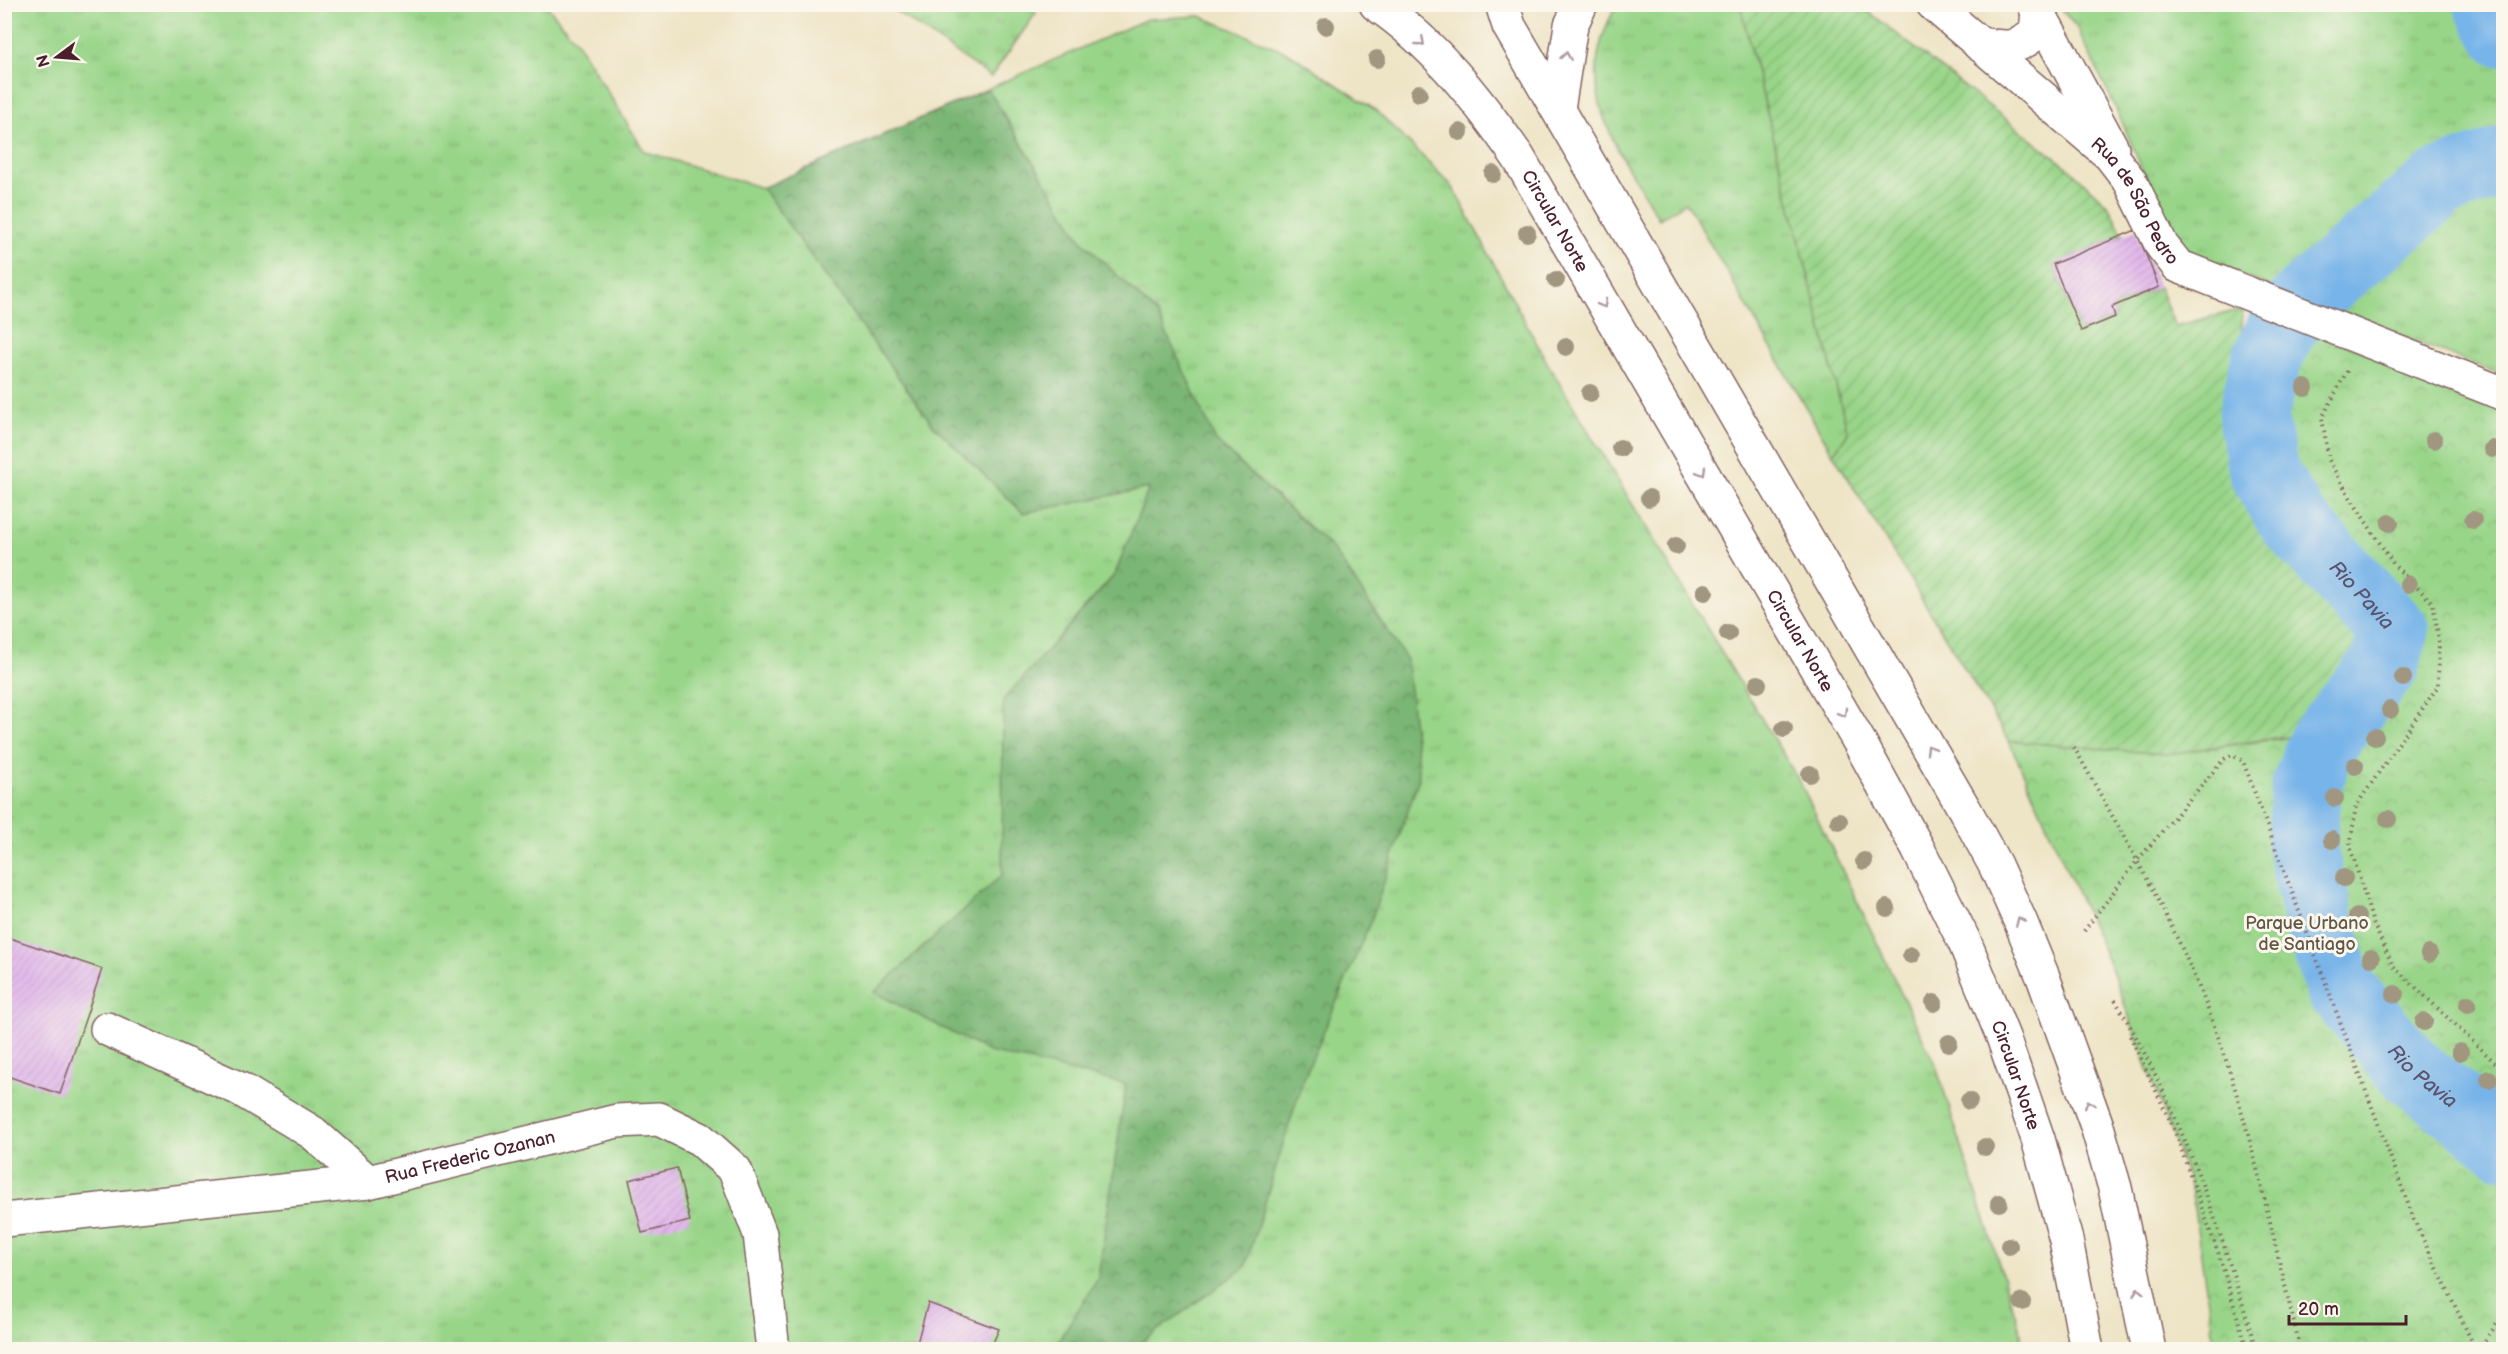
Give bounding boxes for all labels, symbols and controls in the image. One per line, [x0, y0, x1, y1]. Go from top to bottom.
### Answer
north arrow [27, 27, 87, 87]
one-way arrow [1414, 35, 1425, 46]
one-way arrow [1560, 51, 1572, 60]
text: N [33, 52, 55, 69]
street label: Rua de São Pedro [2087, 133, 2183, 269]
street label: Circular Norte [1517, 166, 1593, 276]
one-way arrow [1596, 298, 1608, 308]
one-way arrow [1694, 466, 1706, 476]
water label: Rio Pavia [2324, 556, 2399, 635]
street label: Circular Norte [1762, 586, 1838, 696]
one-way arrow [1835, 707, 1847, 717]
one-way arrow [1925, 745, 1937, 755]
park label: Parque Urbano de Santiago [2245, 913, 2369, 955]
one-way arrow [2015, 917, 2027, 928]
street label: Circular Norte [1987, 1017, 2045, 1133]
water label: Rio Pavia [2382, 1040, 2462, 1114]
one-way arrow [2083, 1099, 2096, 1109]
street label: Rua Frederic Ozanan [383, 1126, 557, 1188]
one-way arrow [2132, 1287, 2145, 1297]
scale bar [2289, 1288, 2406, 1326]
text: 20 m [2298, 1299, 2339, 1320]

